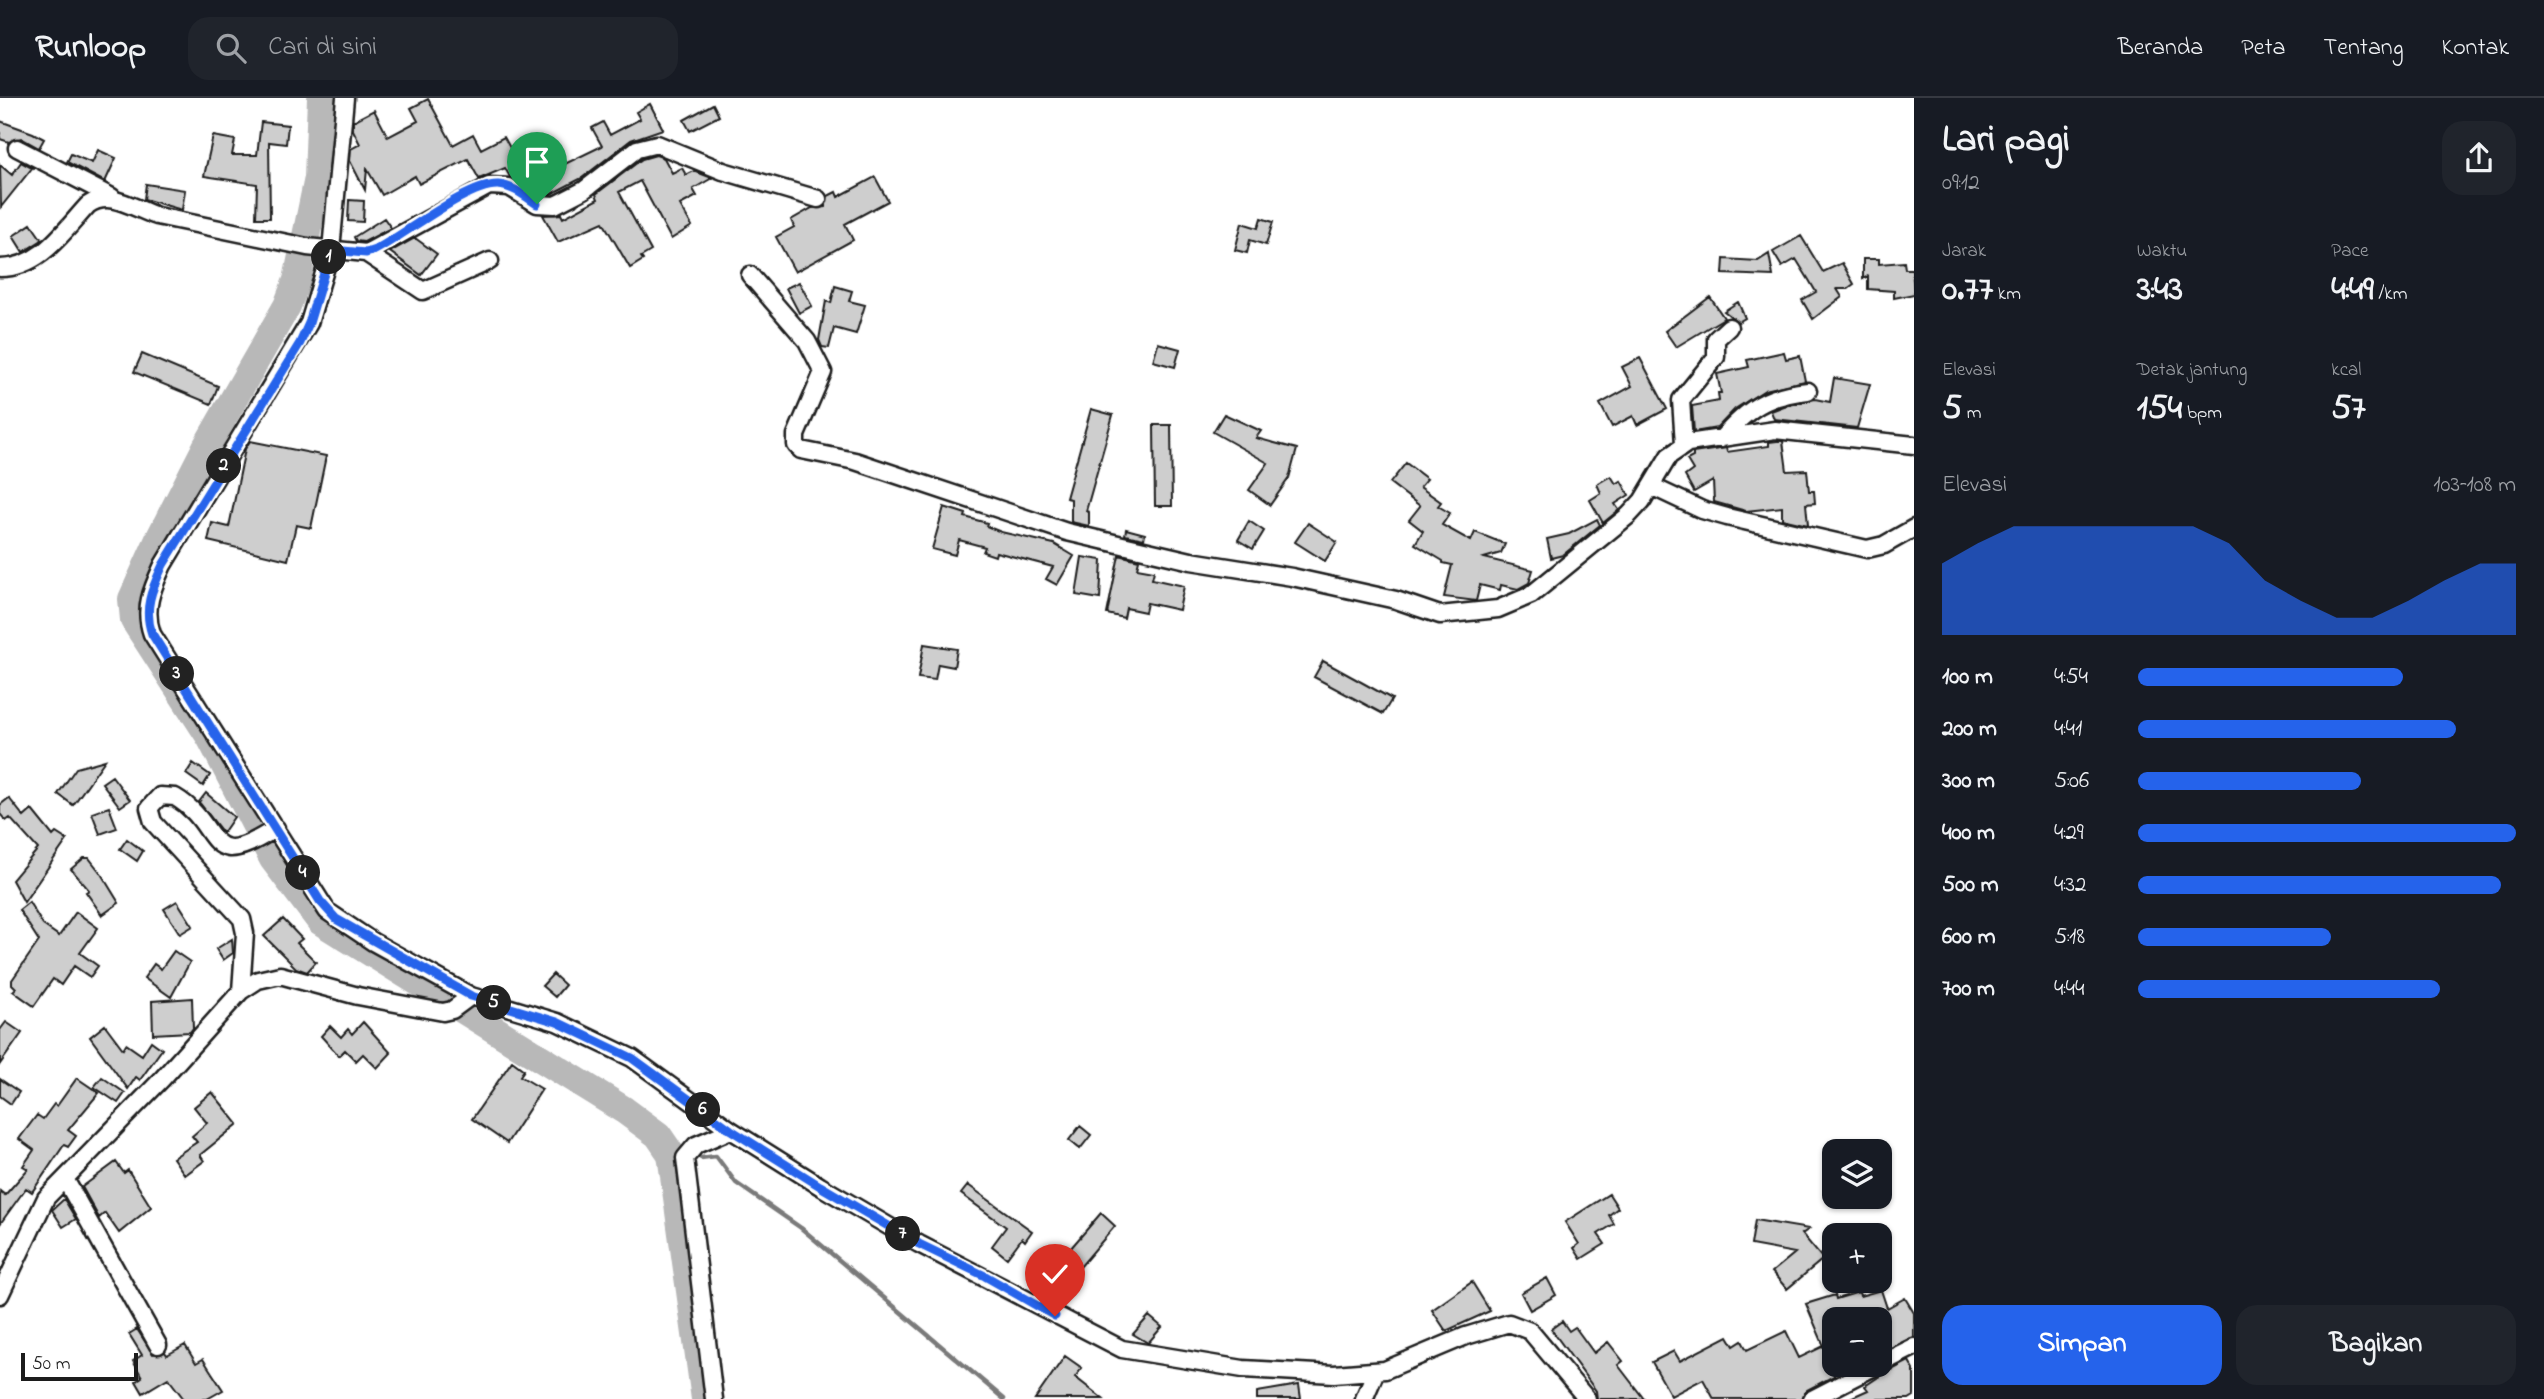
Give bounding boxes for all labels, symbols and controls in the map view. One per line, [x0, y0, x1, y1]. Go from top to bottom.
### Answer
search box [188, 17, 678, 80]
text: Runloop [35, 24, 146, 72]
icon: search [212, 29, 250, 67]
text: Cari di sini [268, 29, 377, 67]
text: Beranda [2118, 31, 2203, 66]
text: Peta [2241, 31, 2286, 66]
text: Tentang [2324, 31, 2404, 66]
text: Kontak [2442, 31, 2509, 66]
text: Lari pagi [1942, 113, 2070, 169]
button: share [2442, 121, 2516, 195]
pin [507, 132, 567, 204]
icon: arrive [518, 143, 556, 181]
text: 09:12 [1942, 167, 1980, 200]
text: Jarak [1942, 238, 1986, 265]
text: Waktu [2137, 238, 2187, 265]
text: Pace [2331, 238, 2368, 265]
pin: 1 [312, 240, 346, 274]
text: 1 [325, 243, 332, 270]
text: 0.77 [1942, 265, 1993, 316]
text: 3:43 [2137, 265, 2183, 316]
text: 4:49 [2331, 265, 2374, 316]
text: km [1993, 281, 2021, 308]
text: /km [2374, 281, 2407, 308]
text: Elevasi [1942, 357, 1996, 384]
text: Detak jantung [2137, 357, 2247, 384]
text: kcal [2331, 357, 2362, 384]
text: 5 [1942, 384, 1962, 435]
text: 154 [2137, 384, 2182, 435]
text: 57 [2331, 384, 2366, 435]
text: m [1962, 400, 1982, 427]
text: bpm [2182, 400, 2222, 427]
pin: 2 [206, 448, 242, 484]
text: 2 [219, 452, 228, 479]
text: Elevasi [1942, 469, 2007, 502]
text: 103–108 m [2433, 469, 2516, 502]
pin: 3 [160, 656, 194, 692]
text: 3 [173, 660, 180, 687]
text: 100 m [1942, 661, 1993, 694]
text: 4:54 [2054, 661, 2088, 694]
text: 200 m [1942, 713, 1997, 746]
text: 4:41 [2054, 713, 2082, 746]
text: 300 m [1942, 765, 1995, 798]
text: 5:06 [2054, 765, 2089, 798]
text: 400 m [1942, 817, 1995, 850]
text: 4:29 [2054, 817, 2084, 850]
pin: 4 [286, 856, 320, 890]
text: 4 [299, 859, 306, 886]
text: 500 m [1942, 869, 1999, 902]
text: 4:32 [2054, 869, 2086, 902]
text: 600 m [1942, 921, 1996, 954]
text: 5:18 [2054, 921, 2085, 954]
text: 700 m [1942, 973, 1995, 1006]
text: 4:44 [2054, 973, 2084, 1006]
pin: 5 [476, 986, 512, 1020]
text: 5 [488, 989, 499, 1016]
pin: 6 [686, 1093, 720, 1128]
text: 6 [698, 1096, 707, 1123]
map controls [1822, 1139, 1892, 1377]
button: layers [1822, 1139, 1892, 1209]
pin: 7 [886, 1216, 920, 1252]
text: 7 [899, 1220, 906, 1247]
button: + [1822, 1223, 1892, 1293]
pin [1025, 1244, 1085, 1316]
icon: check [1036, 1255, 1074, 1293]
button: Simpan [1942, 1305, 2222, 1385]
button: Bagikan [2236, 1305, 2516, 1385]
button: − [1822, 1307, 1892, 1377]
scale bar [21, 1350, 138, 1382]
text: 50 m [32, 1351, 71, 1378]

